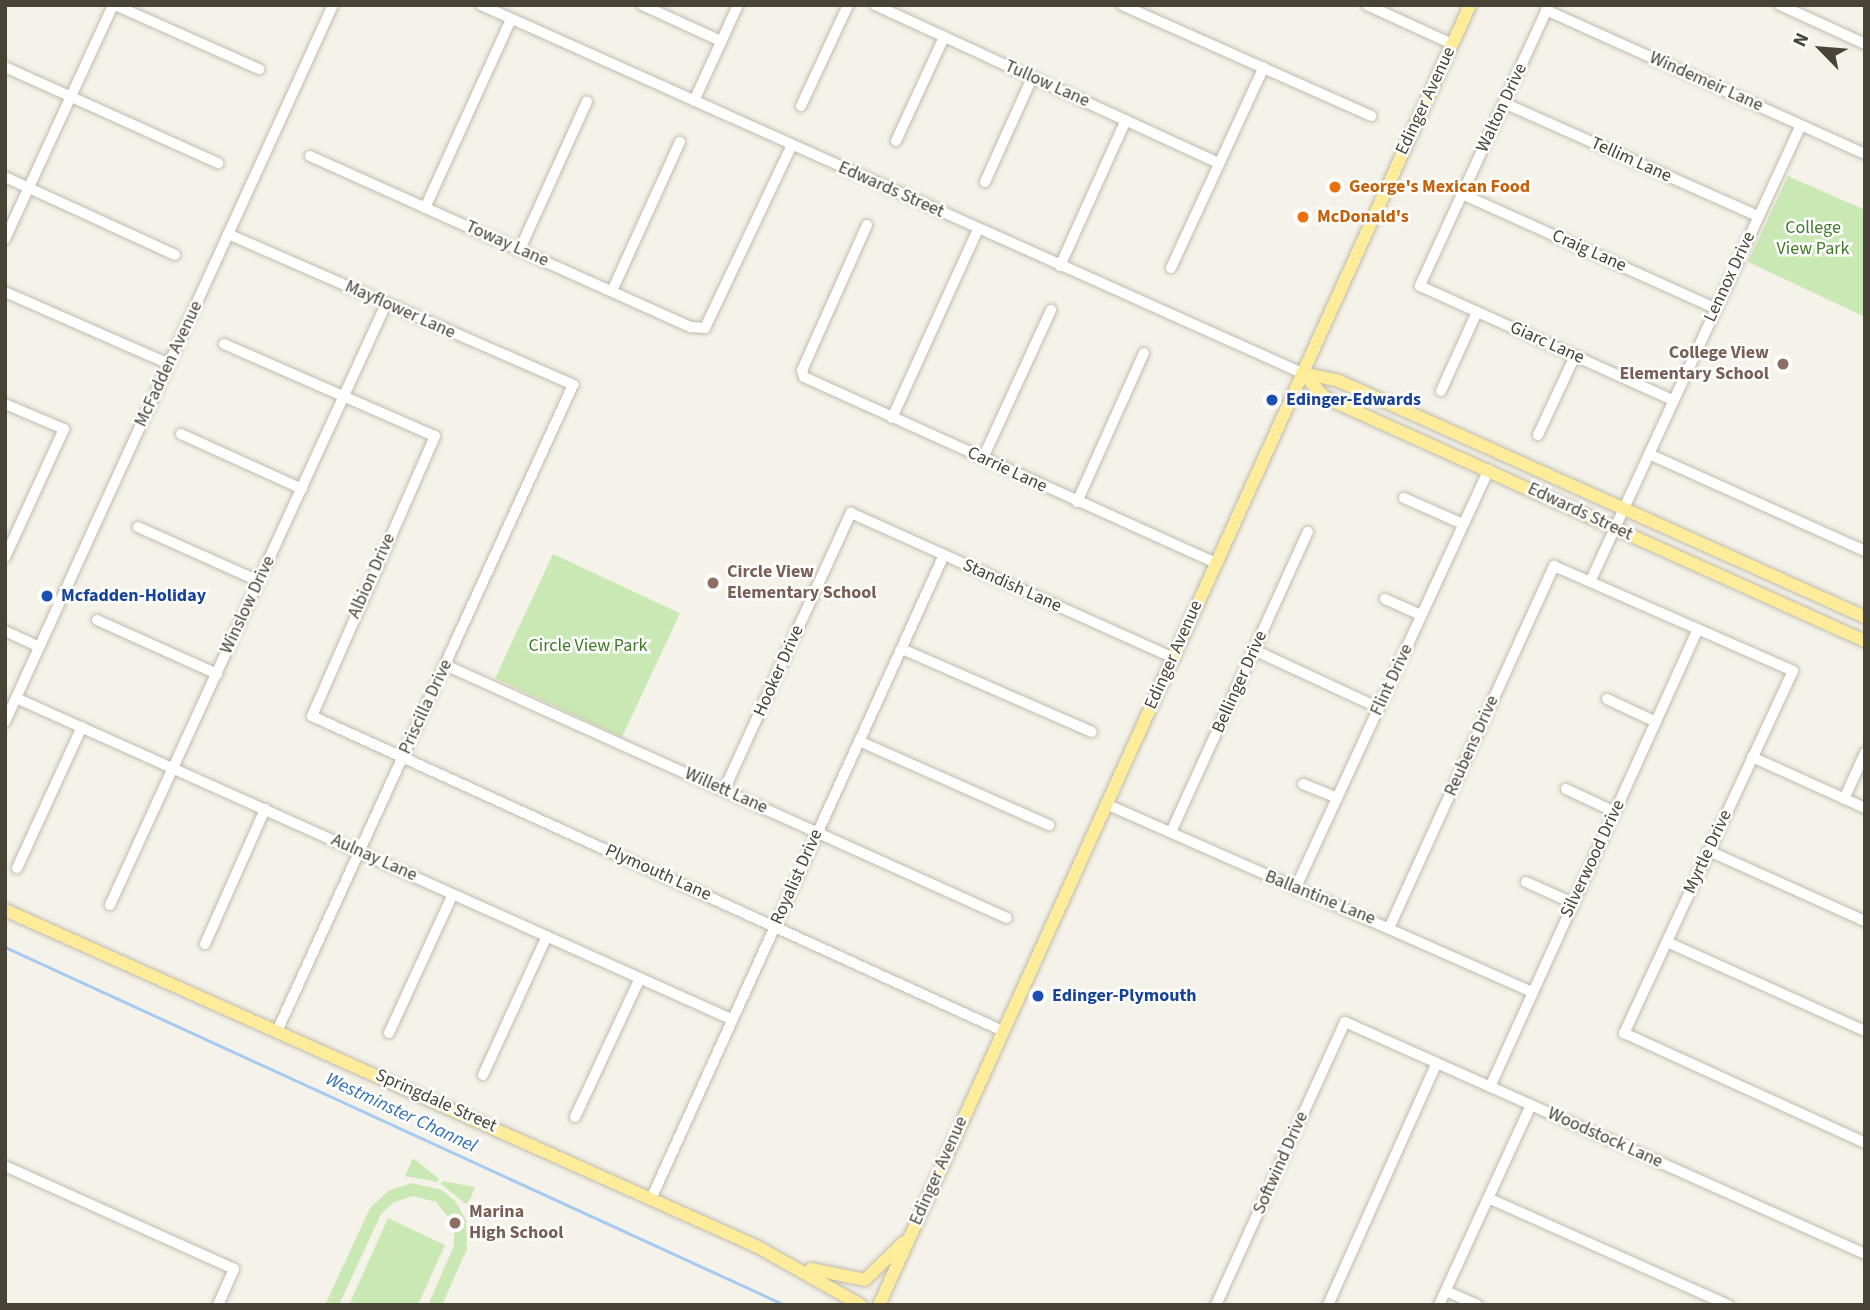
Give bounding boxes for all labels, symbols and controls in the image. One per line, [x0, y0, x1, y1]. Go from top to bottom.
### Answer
north arrow [1786, 14, 1856, 84]
text: N [1787, 28, 1816, 51]
street label: Edinger Avenue [1392, 44, 1460, 158]
street label: Windemeir Lane [1646, 47, 1766, 117]
street label: Tullow Lane [1001, 56, 1093, 112]
street label: Walton Drive [1472, 60, 1532, 156]
street label: Tellim Lane [1587, 133, 1675, 187]
street label: Edwards Street [835, 157, 947, 223]
place label: George's Mexican Food [1349, 176, 1530, 198]
marker: George's Mexican Food [1327, 179, 1343, 195]
place label: McDonald's [1317, 206, 1409, 228]
marker: McDonald's [1295, 209, 1311, 225]
street label: Toway Lane [462, 216, 552, 272]
park label: College View Park [1777, 218, 1849, 260]
street label: Craig Lane [1549, 225, 1629, 277]
street label: Lennox Drive [1700, 228, 1760, 326]
street label: Mayflower Lane [342, 276, 458, 344]
street label: McFadden Avenue [130, 298, 208, 430]
street label: Giarc Lane [1506, 317, 1588, 369]
place label: College View Elementary School [1619, 343, 1769, 386]
marker: College View Elementary School [1775, 356, 1791, 372]
place label: Edinger-Edwards [1286, 389, 1421, 411]
marker: Edinger-Edwards [1264, 392, 1280, 408]
street label: Carrie Lane [964, 442, 1050, 498]
street label: Edwards Street [1524, 478, 1636, 546]
street label: Albion Drive [344, 530, 400, 622]
street label: Winslow Drive [216, 552, 280, 658]
street label: Standish Lane [959, 555, 1065, 617]
place label: Circle View Elementary School [727, 562, 877, 604]
marker: Circle View Elementary School [705, 575, 721, 591]
place label: Mcfadden-Holiday [61, 585, 206, 607]
marker: Mcfadden-Holiday [39, 588, 55, 604]
street label: Edinger Avenue [1140, 597, 1208, 713]
street label: Hooker Drive [749, 622, 809, 720]
street label: Bellinger Drive [1208, 628, 1272, 736]
park label: Circle View Park [528, 635, 648, 657]
street label: Flint Drive [1366, 641, 1418, 719]
street label: Priscilla Drive [395, 656, 457, 758]
street label: Reubens Drive [1440, 692, 1504, 800]
street label: Willett Lane [681, 763, 771, 819]
street label: Silverwood Drive [1556, 797, 1630, 921]
street label: Myrtle Drive [1679, 807, 1737, 897]
street label: Royalist Drive [766, 826, 828, 928]
street label: Aulnay Lane [328, 830, 420, 886]
street label: Plymouth Lane [602, 840, 714, 906]
street label: Ballantine Lane [1262, 866, 1378, 930]
place label: Edinger-Plymouth [1052, 985, 1197, 1007]
marker: Edinger-Plymouth [1030, 988, 1046, 1004]
street label: Springdale Street [372, 1065, 500, 1137]
water label: Westminster Channel [322, 1068, 480, 1158]
street label: Woodstock Lane [1544, 1103, 1666, 1173]
street label: Softwind Drive [1249, 1108, 1313, 1218]
street label: Edinger Avenue [905, 1113, 973, 1229]
place label: Marina High School [469, 1202, 563, 1244]
marker: Marina High School [447, 1215, 463, 1231]

